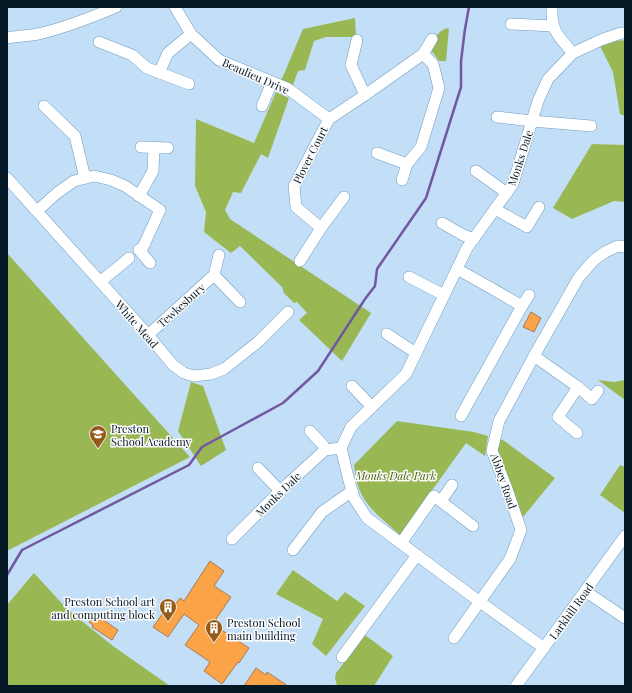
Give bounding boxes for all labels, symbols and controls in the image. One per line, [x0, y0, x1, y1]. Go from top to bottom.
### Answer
street label: Beaulieu Drive [220, 54, 292, 98]
street label: Plover Court [289, 124, 331, 186]
street label: Monks Dale [504, 128, 536, 188]
street label: Tewkesbury [154, 279, 208, 330]
street label: White Mead [111, 296, 162, 351]
place label: Preston School Academy [111, 421, 192, 449]
school or university icon: Preston School Academy [88, 424, 108, 449]
street label: Abbey Road [487, 450, 521, 511]
street label: Monks Dale [252, 468, 304, 519]
park label: Monks Dale Park [355, 468, 437, 483]
street label: Larkhill Road [546, 579, 597, 642]
place label: Preston School art and computing block [51, 594, 155, 622]
building icon: Preston School art and computing block [158, 597, 178, 622]
place label: Preston School main building [227, 615, 301, 643]
building icon: Preston School main building [204, 618, 224, 643]

